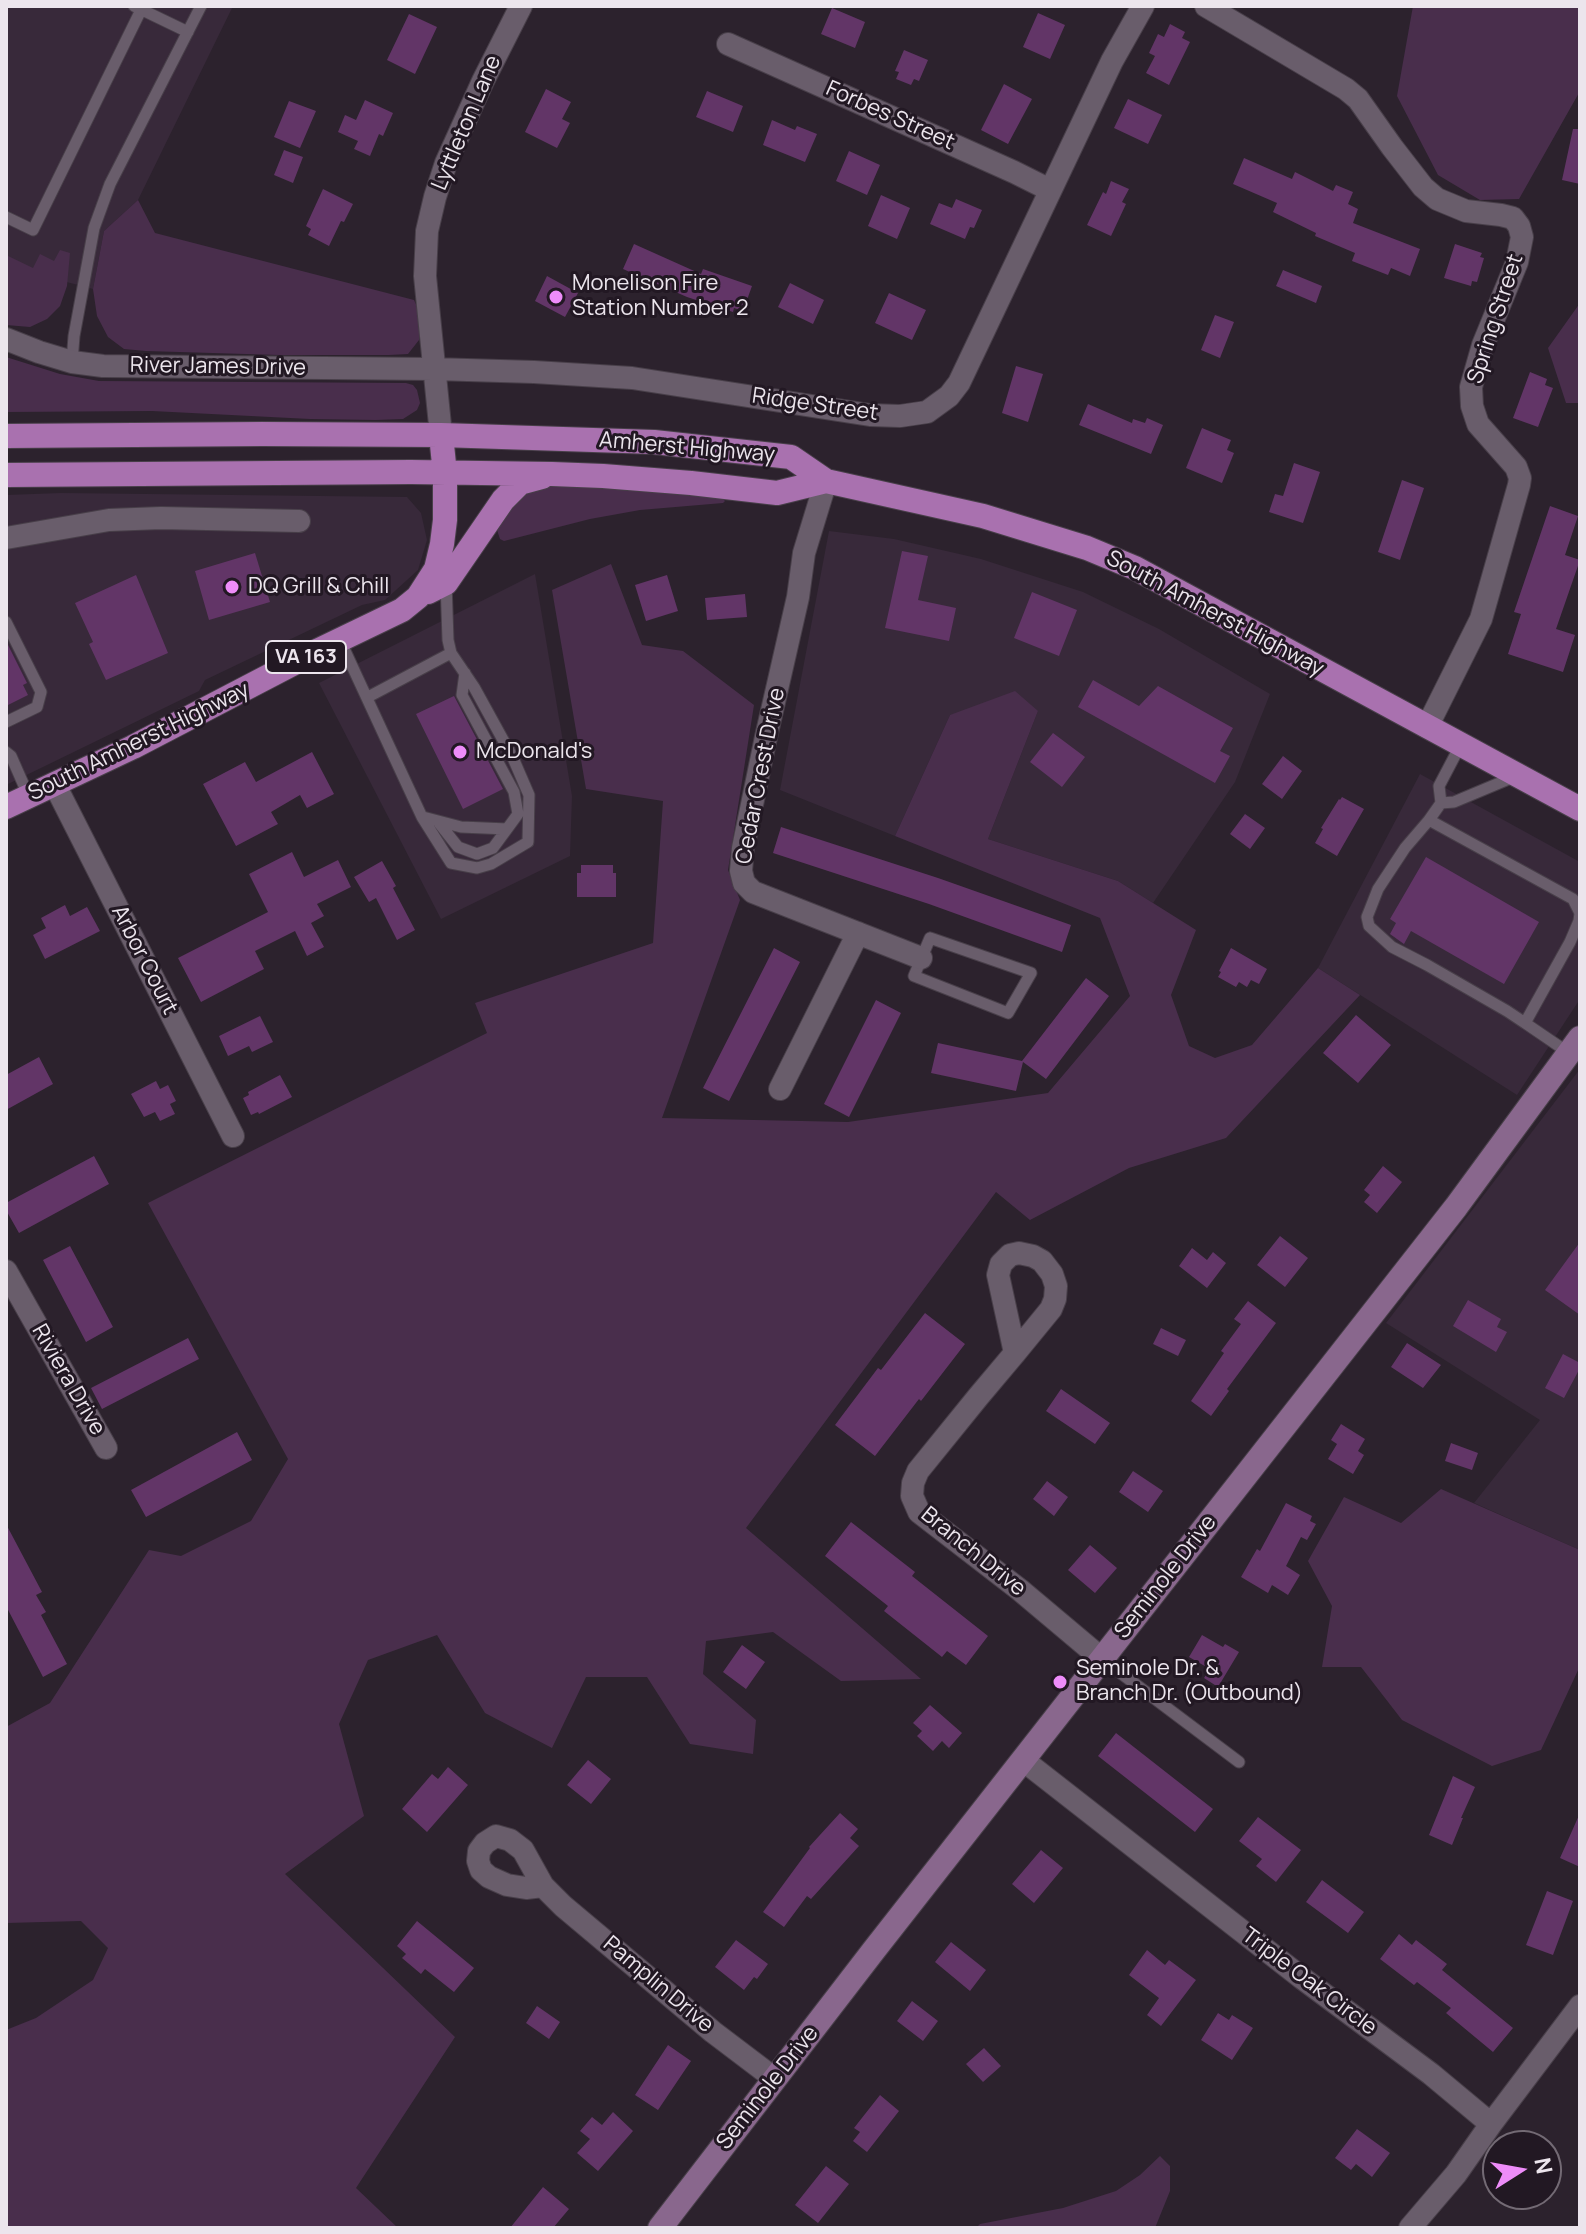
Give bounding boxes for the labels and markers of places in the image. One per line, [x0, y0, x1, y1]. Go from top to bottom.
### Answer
place label: Monelison Fire Station Number 2 [572, 271, 749, 322]
marker: Monelison Fire Station Number 2 [547, 288, 565, 306]
place label: DQ Grill & Chill [248, 574, 389, 600]
marker: DQ Grill & Chill [223, 578, 241, 596]
place label: McDonald's [476, 739, 592, 765]
marker: McDonald's [451, 743, 469, 761]
place label: Seminole Dr. & Branch Dr. (Outbound) [1076, 1656, 1303, 1708]
marker: Seminole Dr. & Branch Dr. (Outbound) [1051, 1673, 1069, 1691]

